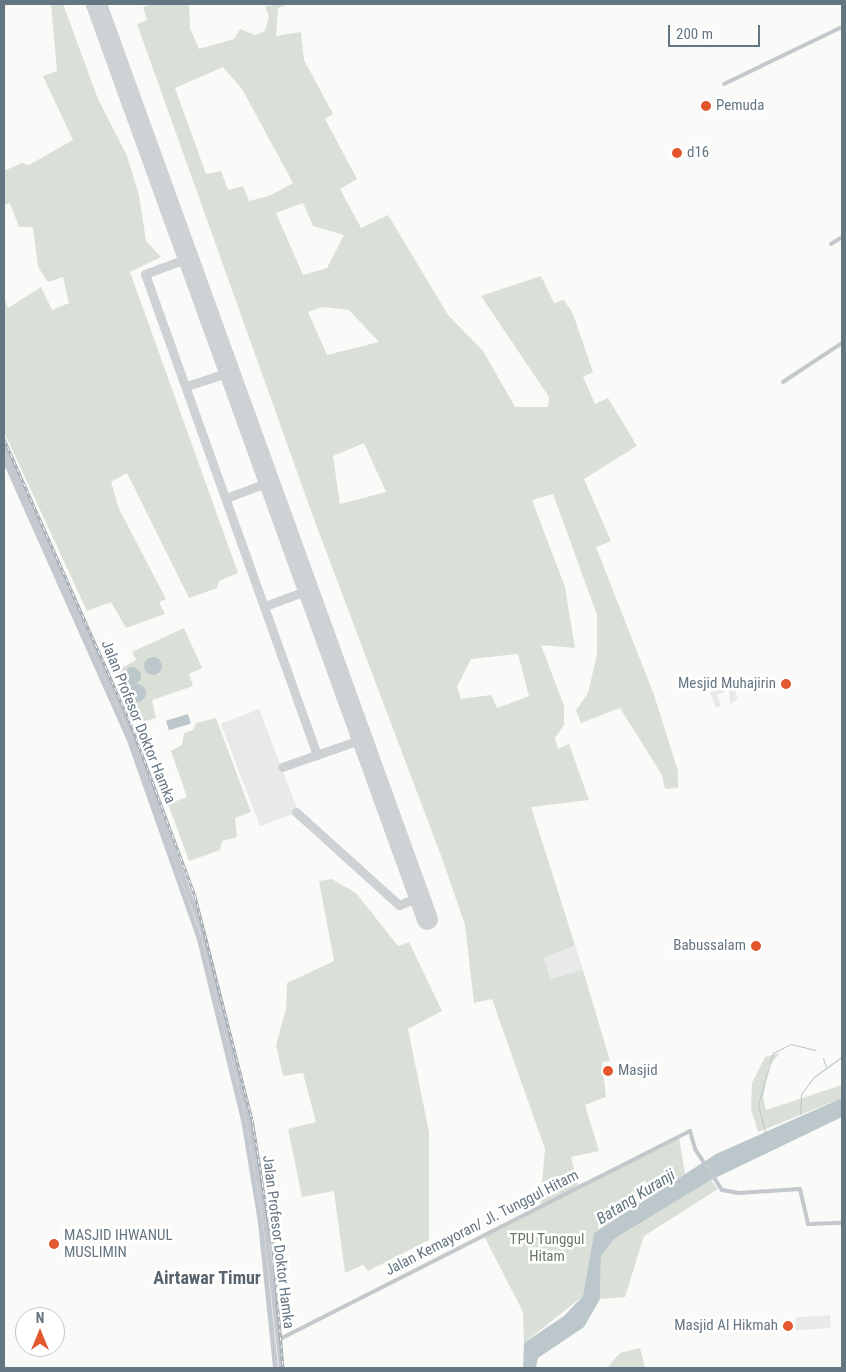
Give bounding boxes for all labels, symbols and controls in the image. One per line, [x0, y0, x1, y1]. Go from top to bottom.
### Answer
scale bar [671, 15, 764, 47]
text: 200 m [676, 25, 713, 43]
place label: Pemuda [716, 97, 764, 115]
marker: Pemuda [700, 100, 712, 112]
place label: d16 [687, 144, 709, 162]
marker: d16 [671, 147, 683, 159]
street label: Jalan Profesor Doktor Hamka [97, 638, 179, 806]
place label: Mesjid Muhajirin [678, 675, 776, 693]
marker: Mesjid Muhajirin [780, 678, 792, 690]
place label: Babussalam [673, 937, 746, 955]
marker: Babussalam [750, 940, 762, 952]
place label: Masjid [618, 1062, 658, 1080]
marker: Masjid [602, 1065, 614, 1077]
street label: Jalan Profesor Doktor Hamka [258, 1154, 298, 1330]
water label: Batang Kuranji [593, 1165, 679, 1229]
street label: Jalan Kemayoran/ Jl. Tunggul Hitam [382, 1166, 582, 1280]
place label: MASJID IHWANUL MUSLIMIN [64, 1226, 173, 1261]
park label: TPU Tunggul Hitam [509, 1230, 585, 1265]
marker: MASJID IHWANUL MUSLIMIN [48, 1238, 60, 1250]
district label: Airtawar Timur [153, 1267, 261, 1289]
north arrow [15, 1307, 65, 1357]
text: N [36, 1310, 44, 1326]
place label: Masjid Al Hikmah [674, 1317, 778, 1335]
marker: Masjid Al Hikmah [782, 1320, 794, 1332]

